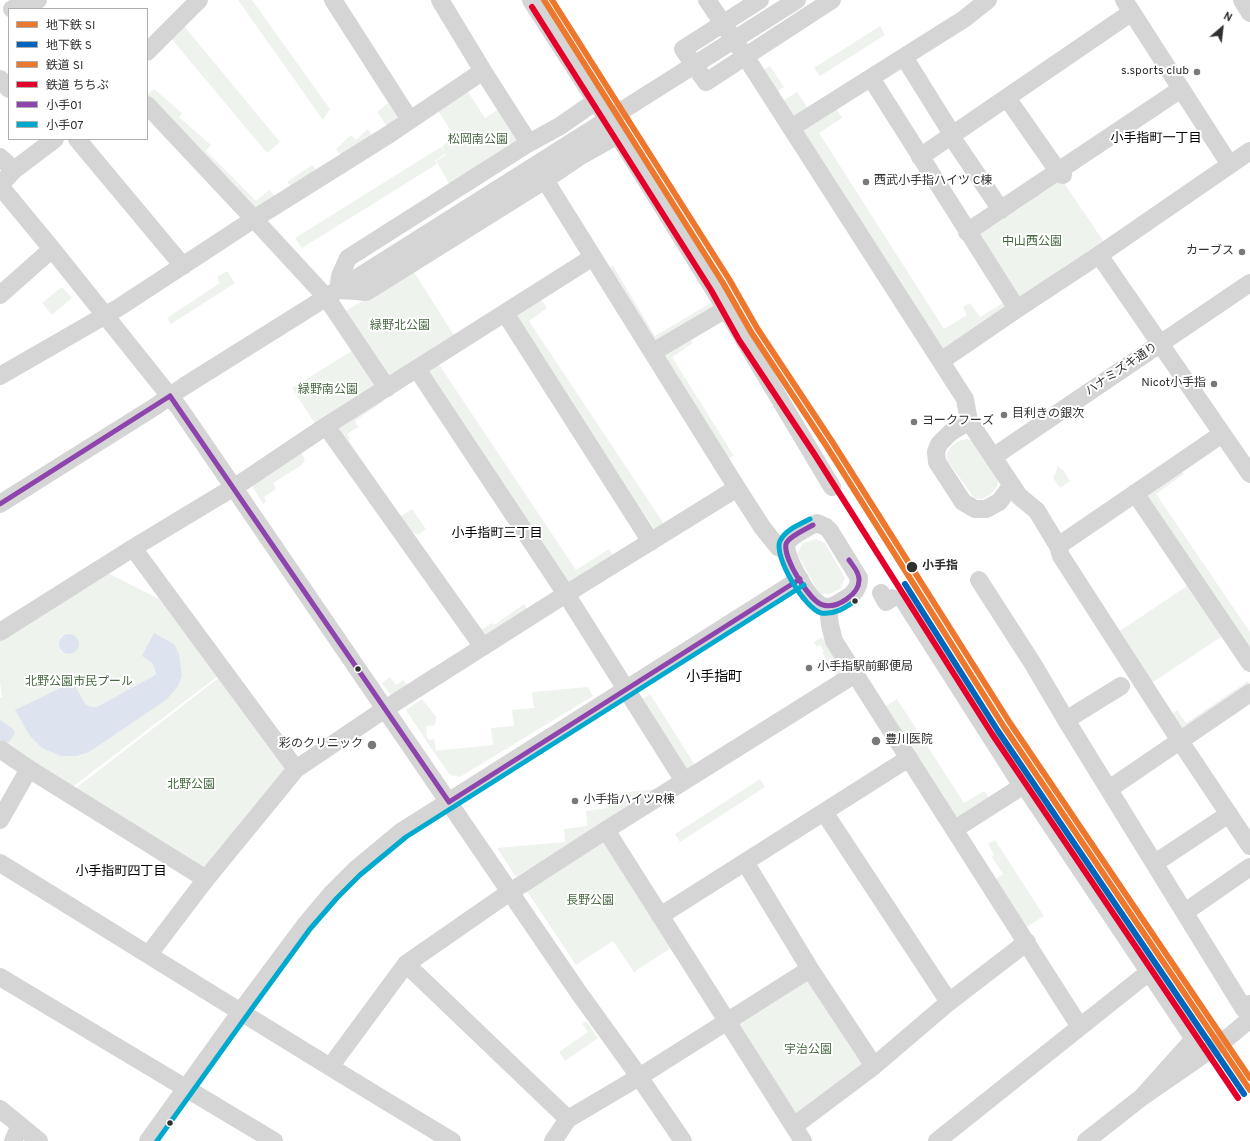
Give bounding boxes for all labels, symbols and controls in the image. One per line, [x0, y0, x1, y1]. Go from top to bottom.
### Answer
legend [8, 8, 148, 140]
north arrow [1202, 8, 1242, 48]
text: N [1221, 9, 1234, 25]
text: 地下鉄 SI [46, 18, 95, 34]
text: 地下鉄 S [46, 38, 92, 54]
text: 鉄道 SI [46, 58, 83, 74]
place label: s.sports club [1121, 65, 1189, 79]
marker: s.sports club [1192, 67, 1202, 77]
text: 鉄道 ちちぶ [46, 78, 109, 94]
text: 小手01 [46, 98, 82, 114]
text: 小手07 [46, 118, 84, 134]
district label: 小手指町一丁目 [1111, 131, 1201, 147]
park label: 松岡南公園 [448, 134, 508, 148]
place label: 西武小手指ハイツ C棟 [874, 175, 993, 189]
marker: 西武小手指ハイツ C棟 [861, 177, 871, 187]
park label: 中山西公園 [1002, 236, 1062, 250]
place label: カーブス [1186, 245, 1234, 259]
marker: カーブス [1237, 247, 1247, 257]
park label: 緑野北公園 [370, 320, 430, 334]
street label: ハナミズキ通り [1083, 341, 1161, 399]
place label: Nicot小手指 [1141, 377, 1206, 391]
marker: Nicot小手指 [1209, 379, 1219, 389]
park label: 緑野南公園 [298, 384, 358, 398]
place label: 目利きの銀次 [1012, 408, 1084, 422]
marker: 目利きの銀次 [999, 410, 1009, 420]
place label: ヨークフーズ [922, 415, 994, 429]
marker: ヨークフーズ [909, 417, 919, 427]
district label: 小手指町三丁目 [452, 526, 542, 542]
marker: 小手指 [905, 560, 919, 574]
place label: 小手指 [922, 560, 958, 574]
unlabelled marker [850, 596, 860, 606]
place label: 小手指駅前郵便局 [817, 661, 913, 675]
marker: 小手指駅前郵便局 [804, 663, 814, 673]
unlabelled marker [353, 664, 363, 674]
district label: 小手指町 [686, 670, 742, 686]
park label: 北野公園市民プール [25, 676, 133, 690]
place label: 豊川医院 [885, 734, 933, 748]
marker: 豊川医院 [870, 735, 882, 747]
place label: 彩のクリニック [279, 738, 363, 752]
marker: 彩のクリニック [366, 739, 378, 751]
park label: 北野公園 [167, 779, 215, 793]
place label: 小手指ハイツR棟 [583, 794, 675, 808]
marker: 小手指ハイツR棟 [570, 796, 580, 806]
district label: 小手指町四丁目 [76, 864, 166, 880]
park label: 長野公園 [566, 895, 614, 909]
park label: 宇治公園 [784, 1044, 832, 1058]
unlabelled marker [165, 1118, 175, 1128]

